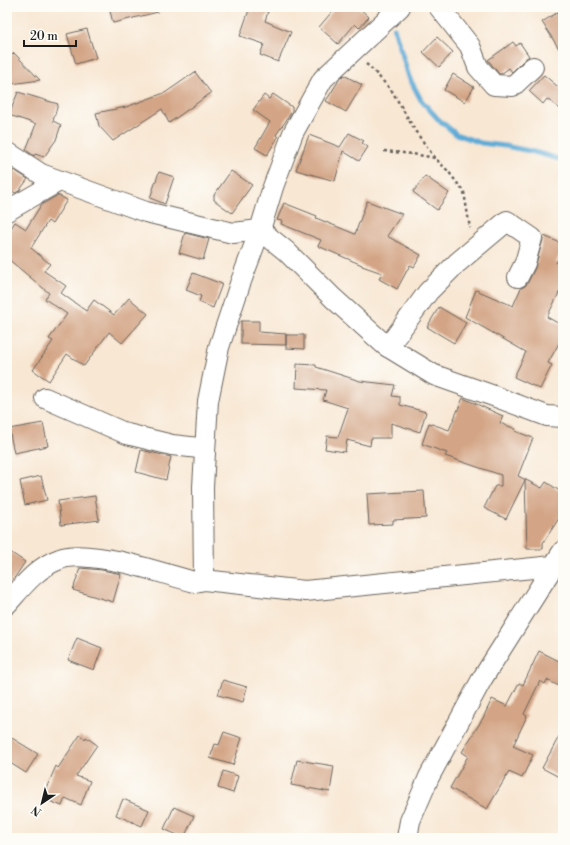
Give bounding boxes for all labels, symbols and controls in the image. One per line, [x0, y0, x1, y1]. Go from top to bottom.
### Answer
scale bar [24, 22, 76, 48]
text: 20 m [30, 29, 58, 44]
north arrow [22, 783, 62, 823]
text: N [29, 802, 44, 819]

